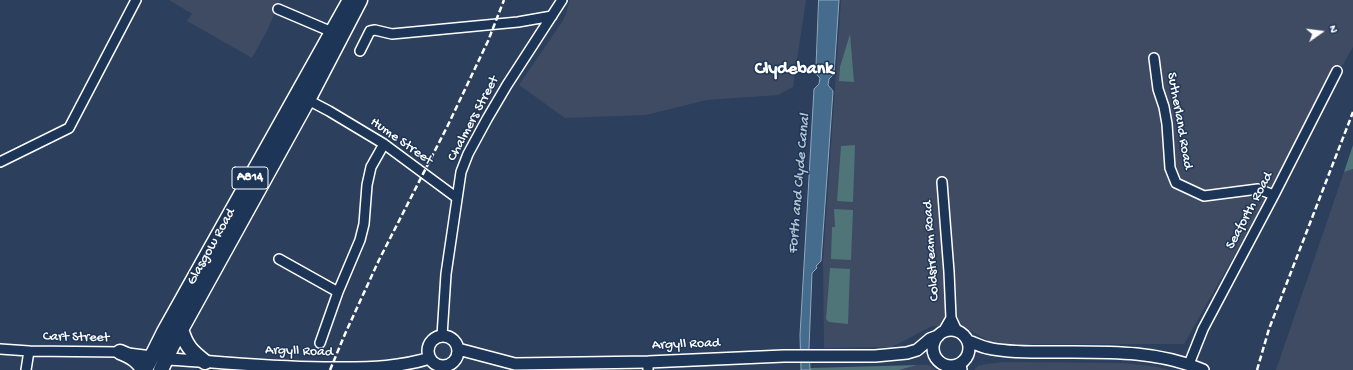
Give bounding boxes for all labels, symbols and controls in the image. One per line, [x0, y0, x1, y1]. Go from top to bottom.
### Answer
north arrow [1301, 12, 1341, 52]
text: N [1326, 24, 1339, 34]
district label: Clydebank [755, 59, 833, 81]
street label: Sutherland Road [1162, 71, 1196, 171]
street label: Chalmers Street [445, 74, 503, 164]
water label: Forth and Clyde Canal [785, 113, 815, 255]
street label: Hume Street [367, 114, 435, 170]
road number: A814 [232, 167, 268, 189]
street label: Seaforth Road [1223, 169, 1277, 253]
street label: Coldstream Road [920, 200, 944, 302]
street label: Glasgow Road [184, 206, 240, 288]
street label: Cart Street [43, 329, 109, 347]
street label: Argyll Road [652, 335, 720, 355]
street label: Argyll Road [265, 342, 333, 362]

